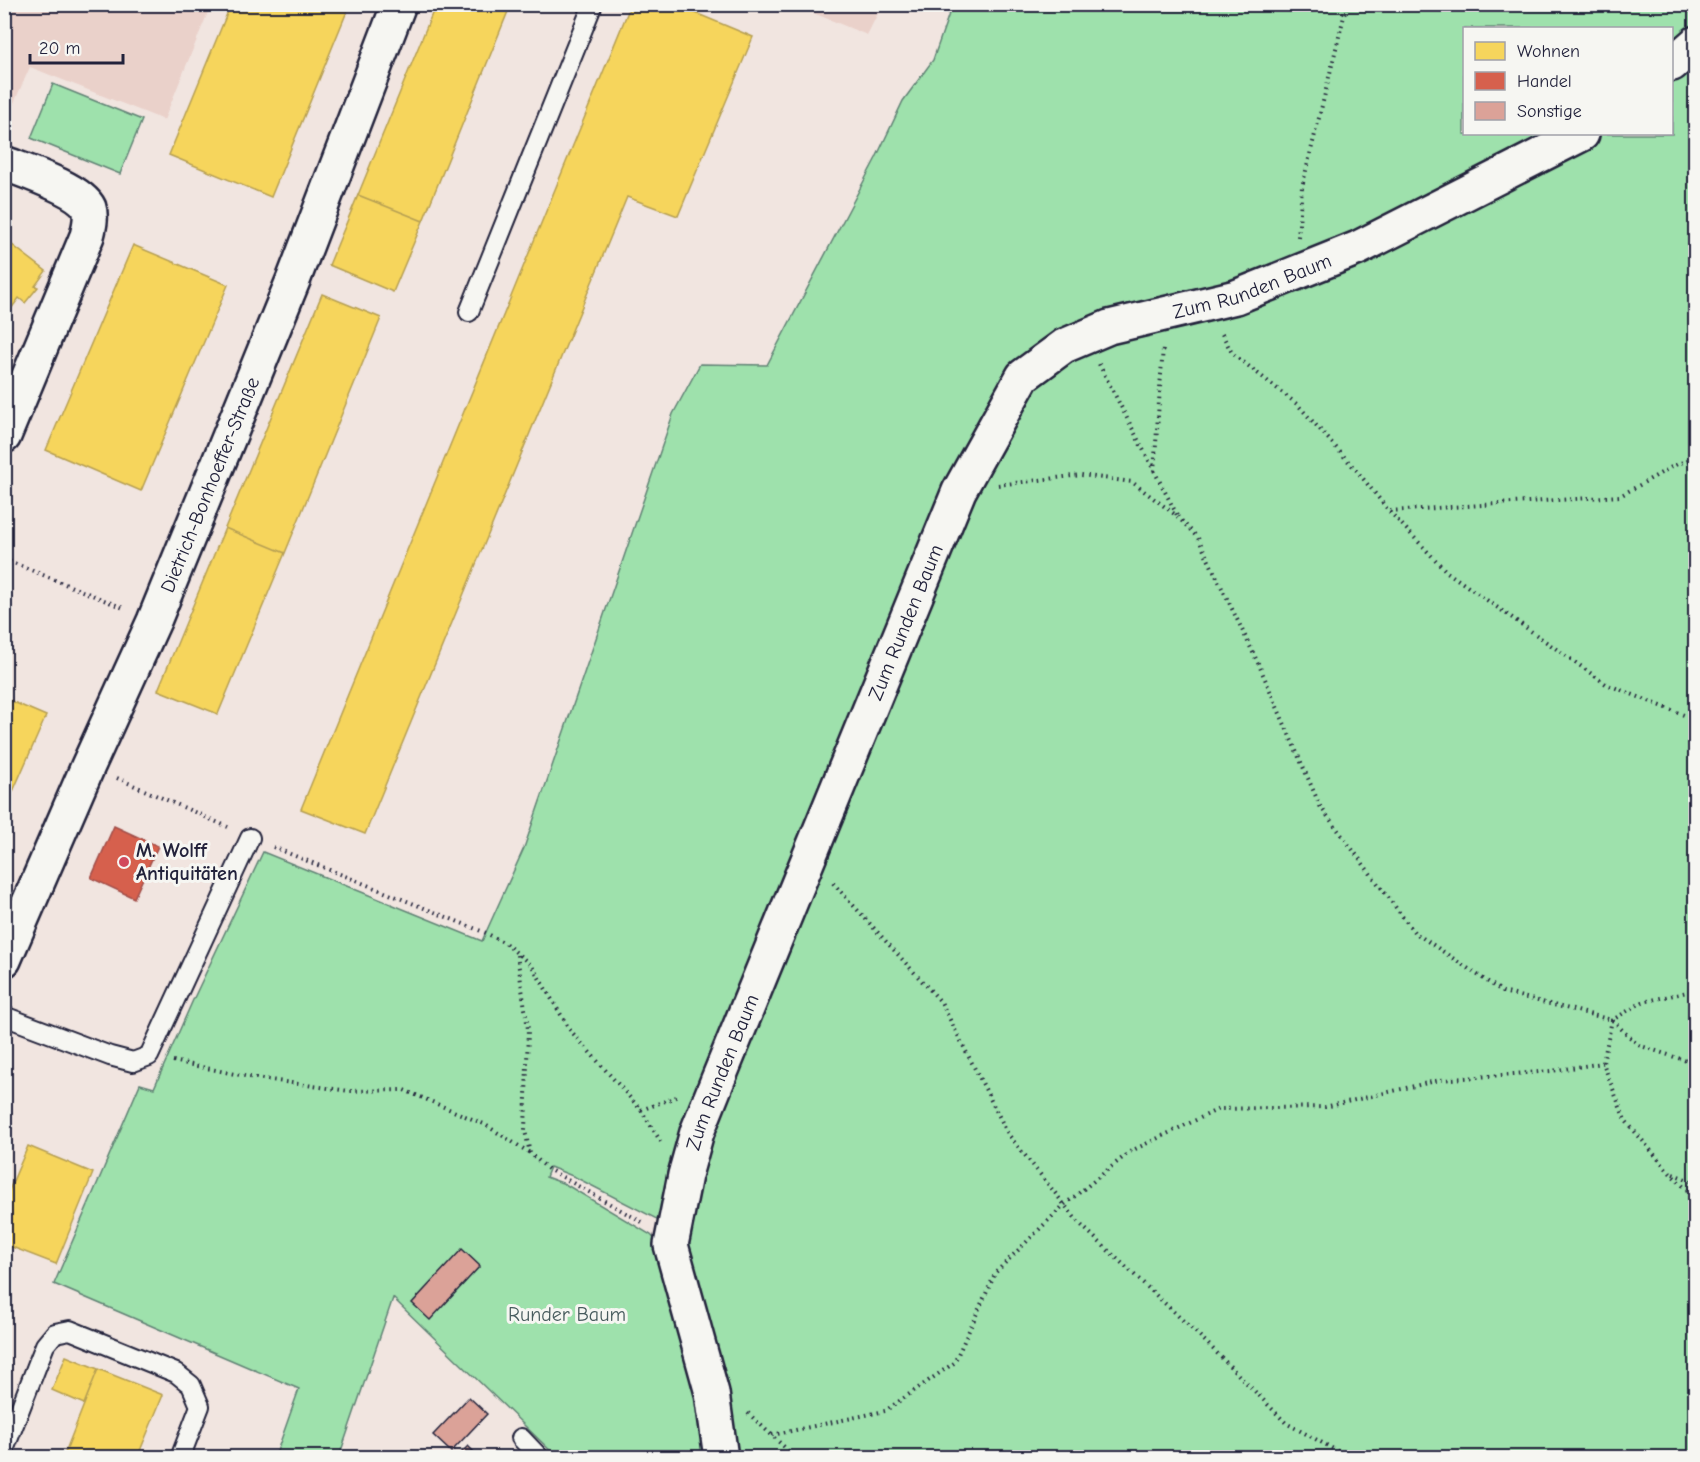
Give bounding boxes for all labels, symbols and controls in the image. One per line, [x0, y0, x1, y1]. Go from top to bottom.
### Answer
scale bar [30, 27, 123, 65]
legend [1463, 27, 1673, 135]
text: 20 m [39, 38, 80, 59]
text: Wohnen [1517, 41, 1580, 62]
text: Handel [1517, 71, 1572, 92]
text: Sonstige [1517, 101, 1582, 122]
street label: Zum Runden Baum [1171, 249, 1335, 324]
street label: Dietrich-Bonhoeffer-Straße [156, 374, 264, 596]
street label: Zum Runden Baum [864, 541, 948, 704]
place label: M. Wolff Antiquitäten [136, 839, 238, 885]
marker: M. Wolff Antiquitäten [117, 855, 131, 869]
street label: Zum Runden Baum [681, 991, 764, 1153]
park label: Runder Baum [508, 1303, 626, 1326]

